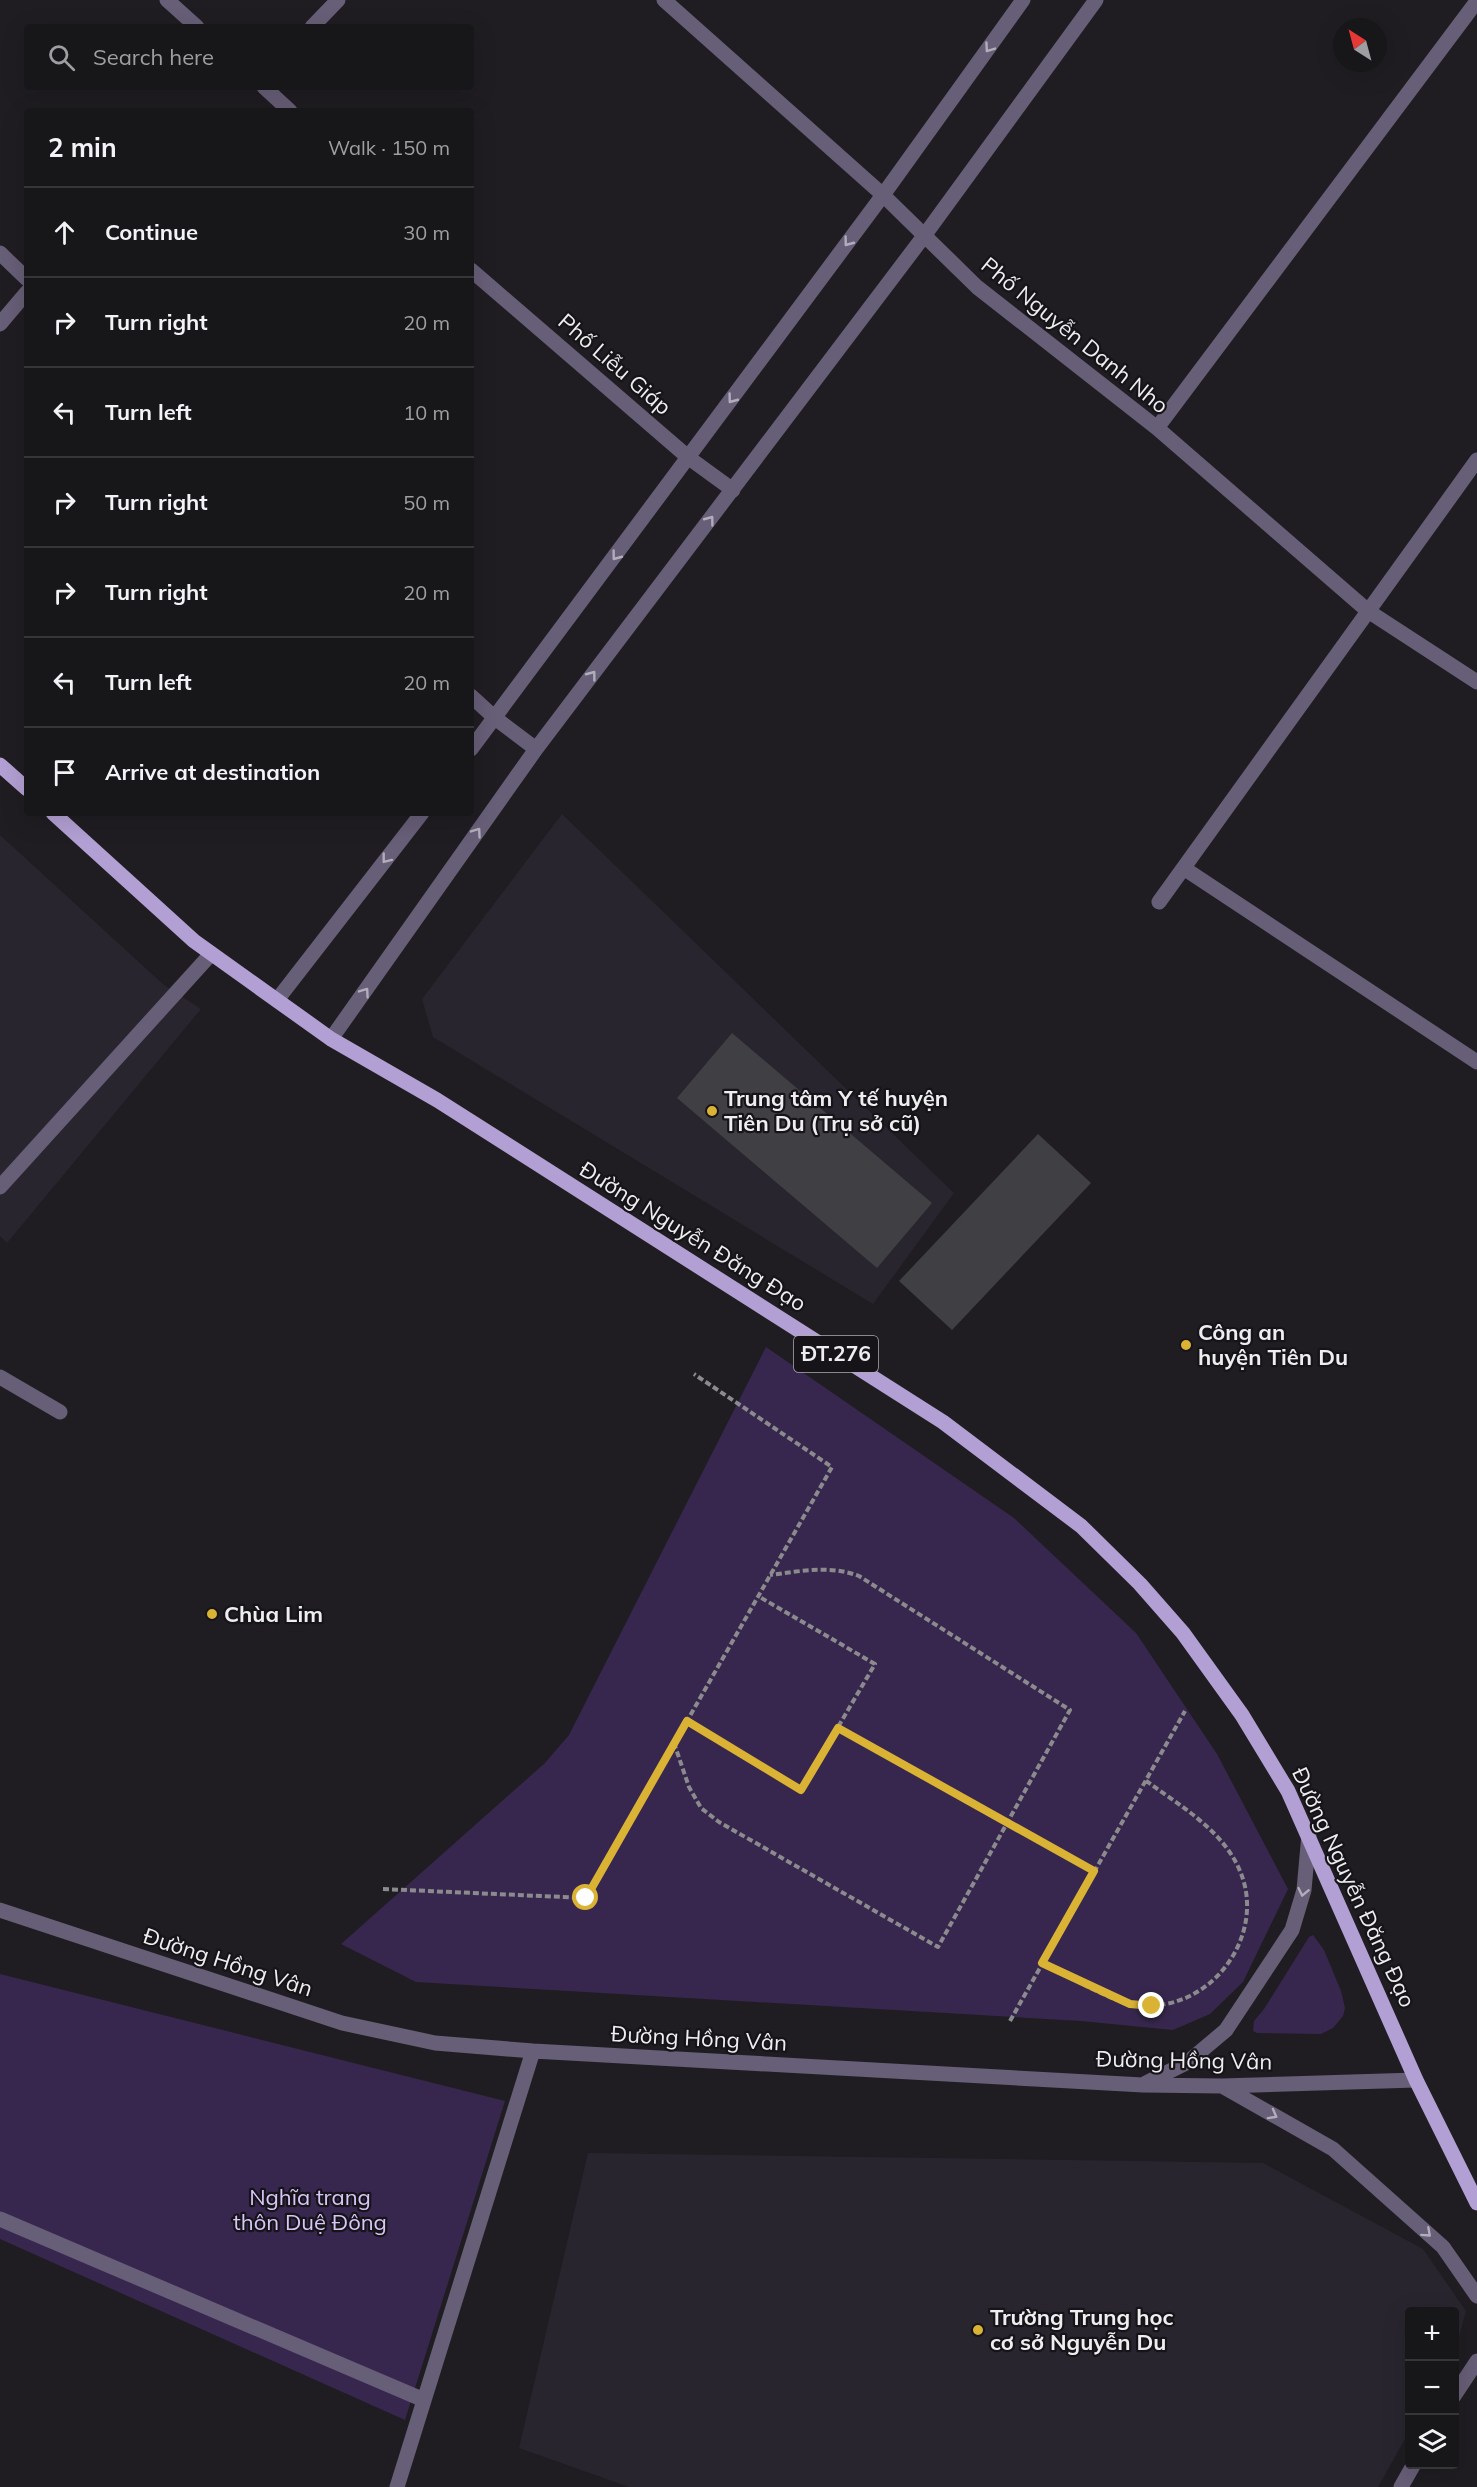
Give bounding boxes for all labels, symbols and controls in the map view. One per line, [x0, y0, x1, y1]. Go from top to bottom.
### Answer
north arrow [1333, 18, 1387, 72]
search box [24, 24, 474, 90]
icon: search [45, 41, 78, 74]
one-way arrow [985, 41, 996, 52]
text: Search here [93, 43, 214, 71]
text: 2 min [48, 131, 117, 164]
text: Walk · 150 m [328, 135, 450, 160]
icon: ahead [48, 216, 81, 249]
text: Continue [105, 218, 198, 246]
text: 30 m [403, 220, 450, 245]
one-way arrow [845, 236, 856, 247]
street label: Phố Nguyễn Danh Nho [976, 251, 1174, 419]
icon: right [48, 306, 81, 339]
street label: Phố Liễu Giáp [553, 307, 677, 421]
text: Turn right [105, 308, 208, 336]
text: 20 m [403, 310, 450, 335]
one-way arrow [729, 392, 740, 403]
icon: left [48, 396, 81, 429]
text: Turn left [105, 398, 192, 426]
text: 10 m [403, 400, 450, 425]
icon: right [48, 486, 81, 519]
text: Turn right [105, 488, 208, 516]
text: 50 m [403, 490, 450, 515]
one-way arrow [703, 515, 714, 526]
one-way arrow [612, 549, 623, 560]
icon: right [48, 576, 81, 609]
text: Turn right [105, 578, 208, 606]
text: 20 m [403, 580, 450, 605]
icon: left [48, 666, 81, 699]
text: Turn left [105, 668, 192, 696]
text: 20 m [403, 670, 450, 695]
one-way arrow [585, 671, 596, 682]
icon: arrive [48, 756, 81, 789]
text: Arrive at destination [105, 758, 320, 786]
one-way arrow [470, 828, 481, 839]
one-way arrow [382, 853, 393, 864]
one-way arrow [358, 987, 369, 998]
place label: Trung tâm Y tế huyện Tiên Du (Trụ sở cũ) [724, 1084, 948, 1137]
marker: Trung tâm Y tế huyện Tiên Du (Trụ sở cũ) [705, 1104, 719, 1118]
street label: Đường Nguyễn Đăng Đạo [575, 1155, 811, 1317]
place label: Công an huyện Tiên Du [1198, 1318, 1348, 1371]
road number: ĐT.276 [794, 1336, 878, 1372]
marker: Công an huyện Tiên Du [1179, 1338, 1193, 1352]
place label: Chùa Lim [224, 1600, 323, 1628]
marker: Chùa Lim [205, 1607, 219, 1621]
street label: Đường Nguyễn Đăng Đạo [1286, 1762, 1422, 2012]
route start [572, 1884, 598, 1910]
one-way arrow [1297, 1887, 1310, 1897]
street label: Đường Hồng Vân [140, 1921, 316, 2003]
route end [1138, 1992, 1164, 2018]
street label: Đường Hồng Vân [610, 2019, 788, 2057]
street label: Đường Hồng Vân [1096, 2044, 1272, 2076]
one-way arrow [1267, 2108, 1277, 2119]
park label: Nghĩa trang thôn Duệ Đông [233, 2183, 387, 2236]
one-way arrow [1420, 2226, 1431, 2237]
place label: Trường Trung học cơ sở Nguyễn Du [990, 2303, 1174, 2356]
map controls [1405, 2307, 1459, 2469]
button: + [1405, 2307, 1459, 2361]
marker: Trường Trung học cơ sở Nguyễn Du [971, 2323, 985, 2337]
button: − [1405, 2361, 1459, 2415]
button: layers [1405, 2415, 1459, 2469]

